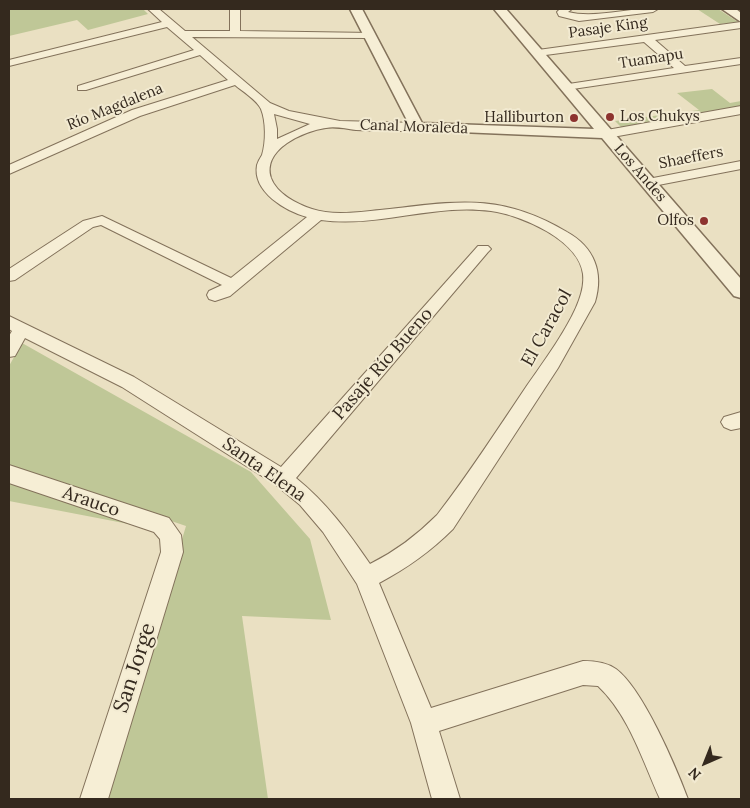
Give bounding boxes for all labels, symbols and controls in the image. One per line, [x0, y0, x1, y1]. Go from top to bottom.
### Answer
street label: Pasaje King [568, 14, 648, 42]
street label: Tuamapu [617, 45, 685, 73]
street label: Río Magdalena [64, 80, 166, 134]
place label: Los Chukys [620, 108, 700, 126]
place label: Halliburton [484, 109, 564, 127]
marker: Los Chukys [604, 111, 616, 123]
marker: Halliburton [568, 112, 580, 124]
street label: Canal Moraleda [359, 116, 469, 138]
street label: Los Andes [610, 140, 670, 206]
street label: Shaeffers [657, 143, 725, 173]
place label: Olfos [657, 212, 694, 230]
marker: Olfos [698, 215, 710, 227]
street label: El Caracol [517, 286, 577, 370]
street label: Pasaje Río Bueno [328, 304, 438, 424]
street label: Santa Elena [218, 433, 310, 507]
street label: Arauco [60, 482, 122, 522]
street label: San Jorge [109, 620, 161, 716]
north arrow [680, 738, 730, 788]
text: N [684, 764, 705, 784]

